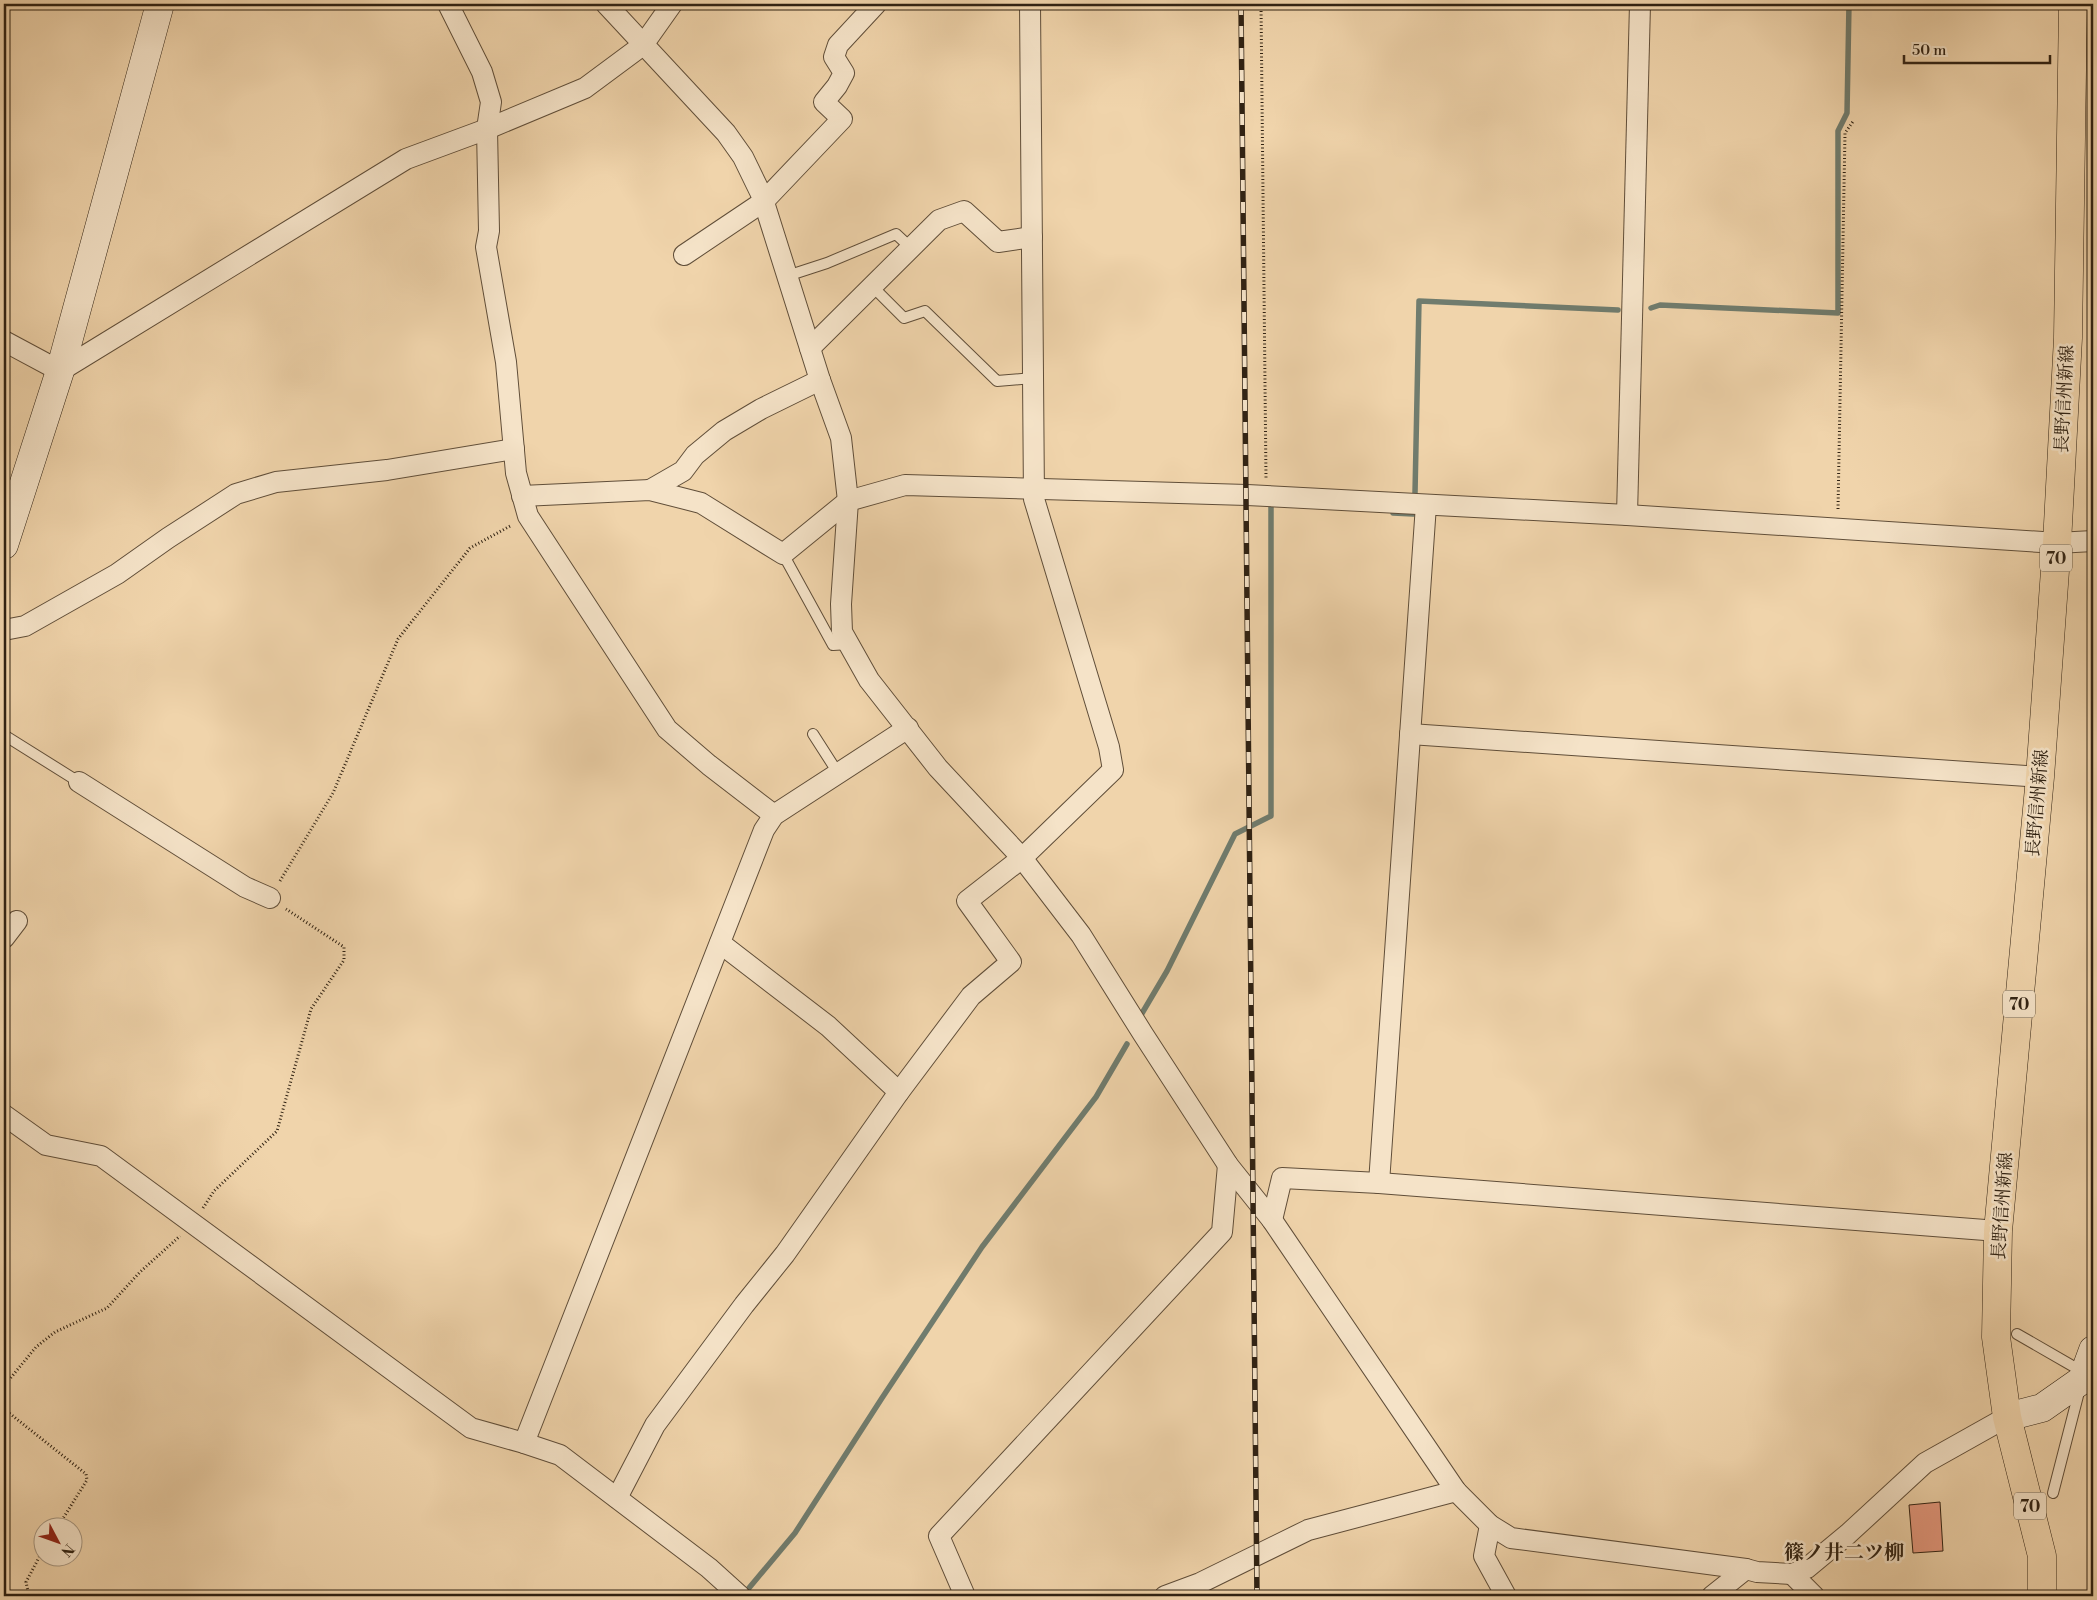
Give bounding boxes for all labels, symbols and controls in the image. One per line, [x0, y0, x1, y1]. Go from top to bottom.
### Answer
scale bar [1904, 32, 2051, 64]
text: 50 m [1912, 41, 1946, 60]
street label: 長野信州新線 [2050, 344, 2079, 454]
road number: 70 [2040, 544, 2072, 572]
street label: 長野信州新線 [2021, 748, 2054, 858]
road number: 70 [2003, 991, 2035, 1018]
street label: 長野信州新線 [1987, 1151, 2018, 1261]
road number: 70 [2014, 1492, 2046, 1520]
north arrow [32, 1518, 82, 1568]
text: N [57, 1540, 77, 1560]
district label: 篠ノ井二ツ柳 [1784, 1541, 1904, 1566]

